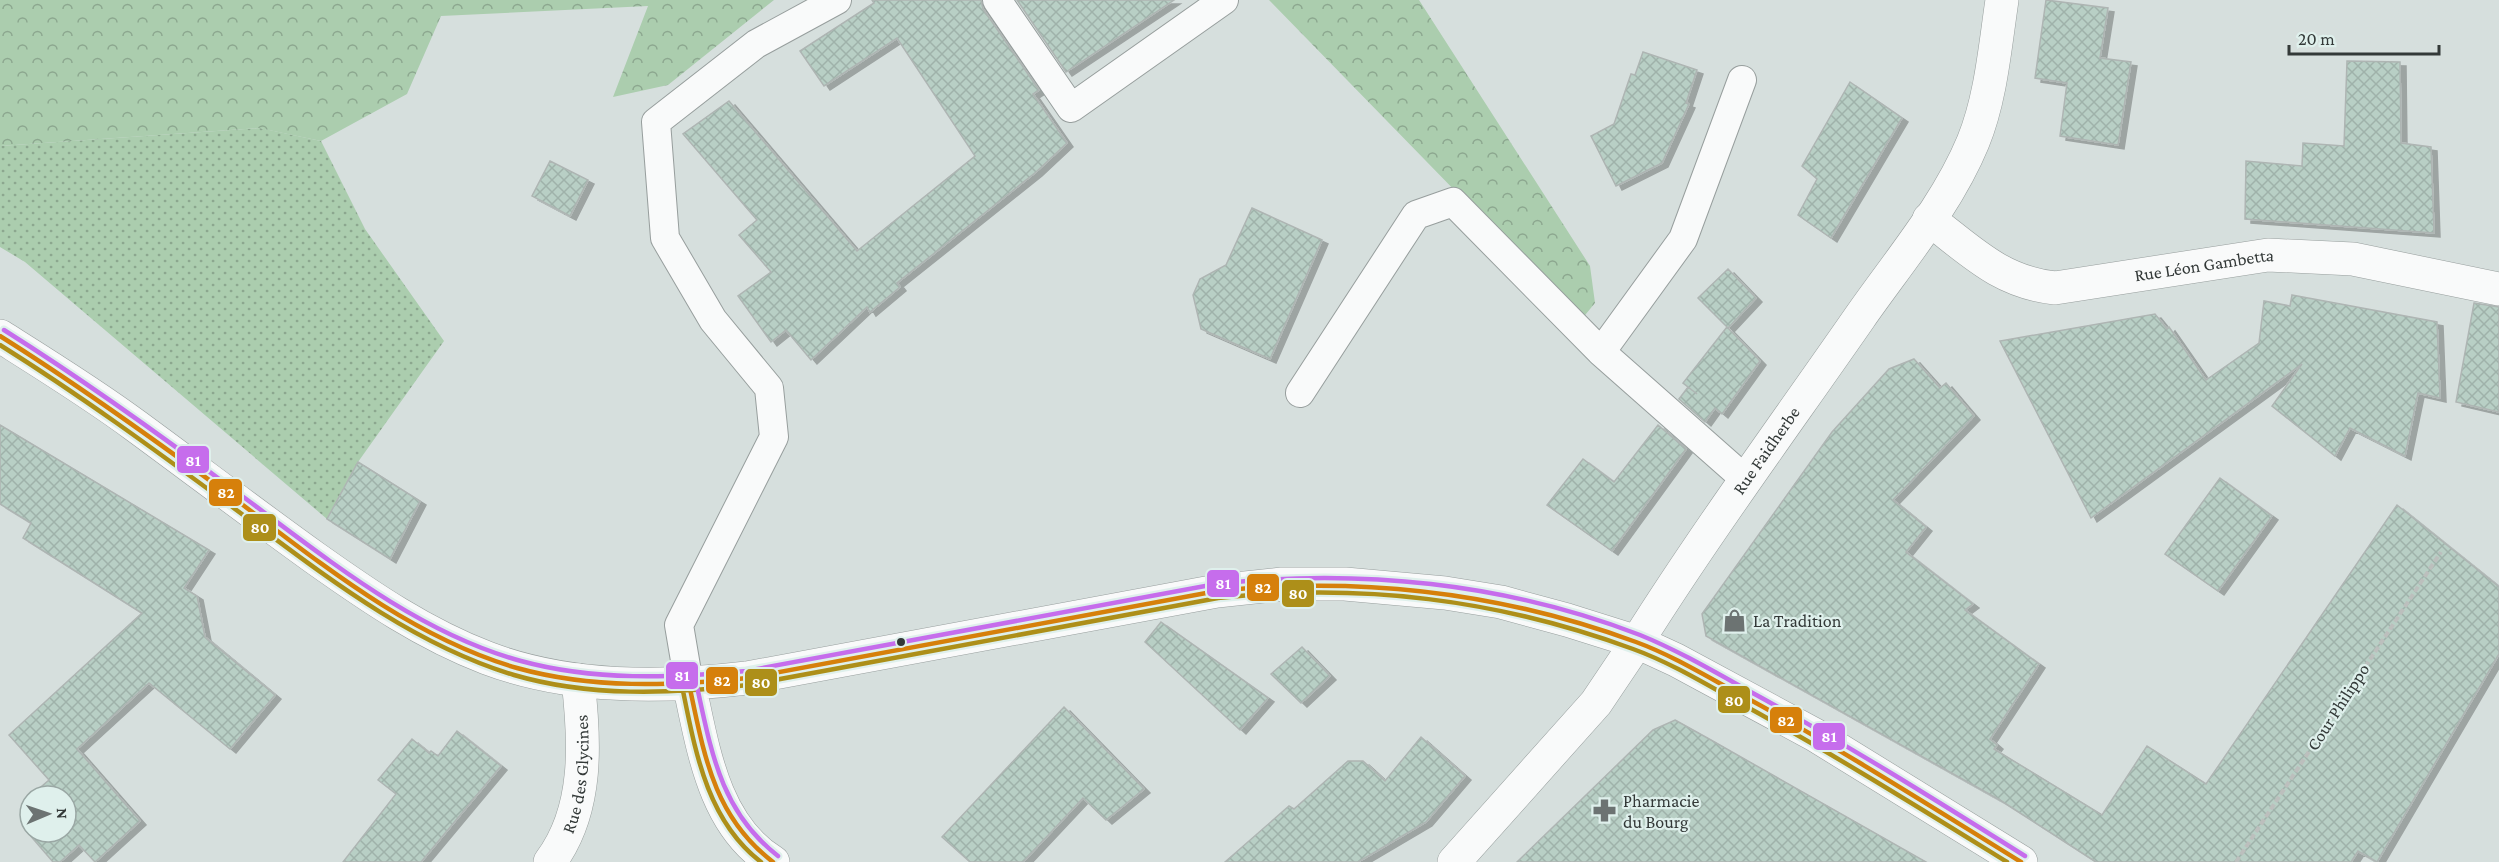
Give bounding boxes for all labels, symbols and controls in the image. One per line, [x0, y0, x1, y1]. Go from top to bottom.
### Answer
scale bar [2289, 18, 2439, 56]
text: 20 m [2298, 29, 2335, 49]
street label: Rue Léon Gambetta [2133, 245, 2274, 286]
street label: Rue Faidherbe [1729, 403, 1804, 498]
line badge: 81 [176, 445, 210, 474]
text: 81 [185, 452, 201, 469]
line badge: 82 [208, 478, 243, 507]
text: 82 [217, 484, 235, 501]
line badge: 80 [242, 513, 277, 542]
text: 80 [250, 519, 270, 536]
line badge: 81 [1206, 569, 1240, 598]
line badge: 82 [1246, 573, 1280, 602]
text: 81 [1215, 575, 1231, 592]
text: 82 [1254, 579, 1272, 596]
line badge: 80 [1281, 579, 1315, 608]
text: 80 [1288, 585, 1308, 602]
shop icon: La Tradition [1722, 608, 1748, 634]
place label: La Tradition [1753, 611, 1842, 631]
unlabelled marker [895, 636, 907, 648]
street label: Cour Philippo [2303, 660, 2374, 754]
line badge: 81 [665, 661, 699, 690]
line badge: 82 [705, 666, 739, 695]
text: 81 [674, 667, 690, 684]
line badge: 80 [744, 668, 778, 697]
text: 82 [713, 672, 731, 689]
text: 80 [751, 674, 771, 691]
line badge: 80 [1717, 685, 1751, 714]
text: 80 [1724, 692, 1744, 709]
line badge: 82 [1769, 706, 1803, 734]
text: 82 [1777, 712, 1795, 729]
street label: Rue des Glycines [558, 714, 593, 836]
line badge: 81 [1812, 722, 1846, 751]
text: 81 [1821, 728, 1837, 745]
north arrow [18, 784, 78, 844]
place label: Pharmacie du Bourg [1623, 791, 1699, 832]
pharmacy icon: Pharmacie du Bourg [1592, 798, 1618, 824]
text: N [54, 808, 71, 819]

